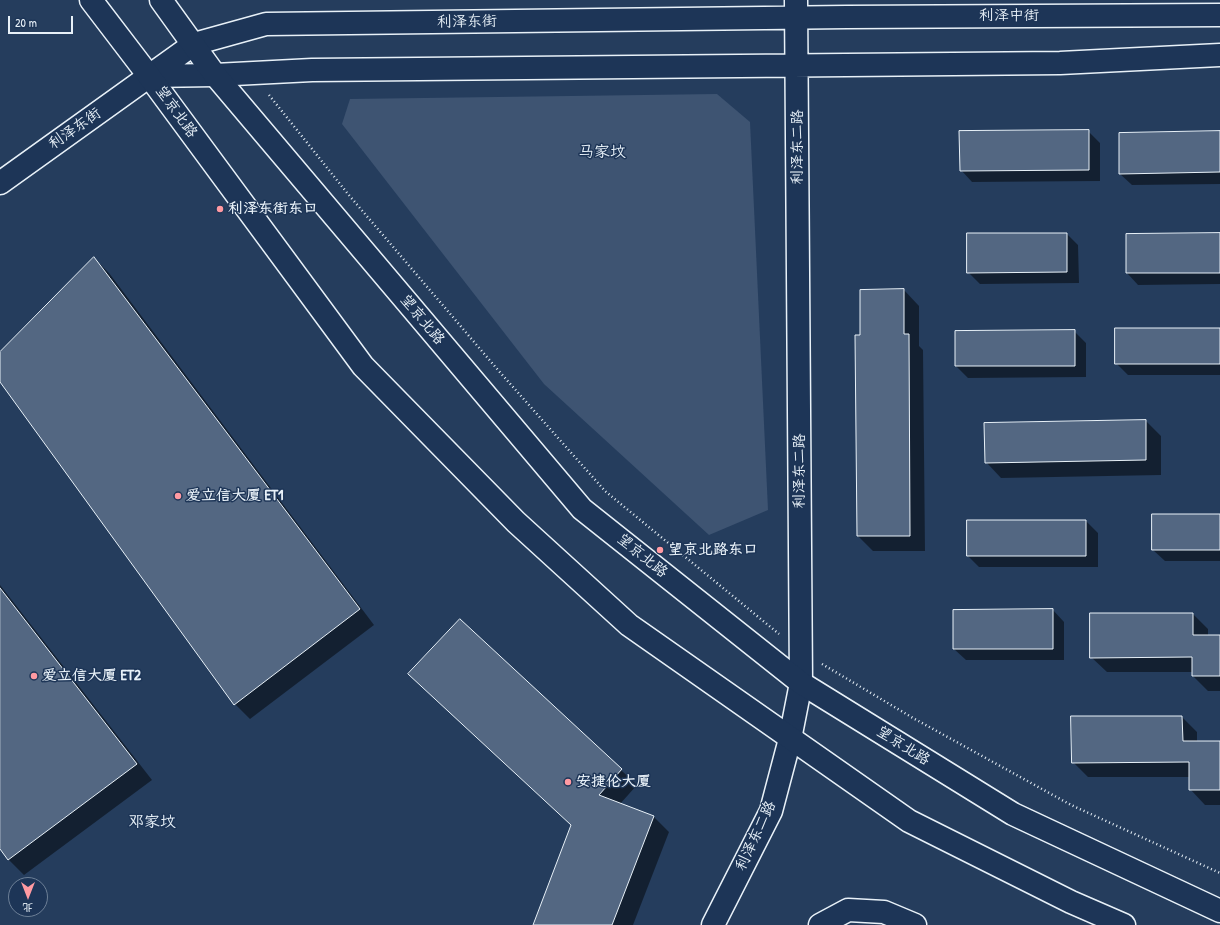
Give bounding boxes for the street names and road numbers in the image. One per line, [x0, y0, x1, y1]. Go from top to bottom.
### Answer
street label: 利泽中街 [979, 7, 1039, 25]
street label: 利泽东街 [437, 12, 497, 32]
street label: 望京北路 [151, 82, 201, 142]
street label: 利泽东街 [45, 104, 105, 154]
street label: 利泽东二路 [789, 110, 807, 184]
street label: 望京北路 [396, 291, 448, 349]
street label: 利泽东二路 [791, 434, 809, 508]
street label: 望京北路 [613, 530, 671, 582]
street label: 望京北路 [873, 722, 933, 770]
street label: 利泽东二路 [732, 798, 780, 874]

